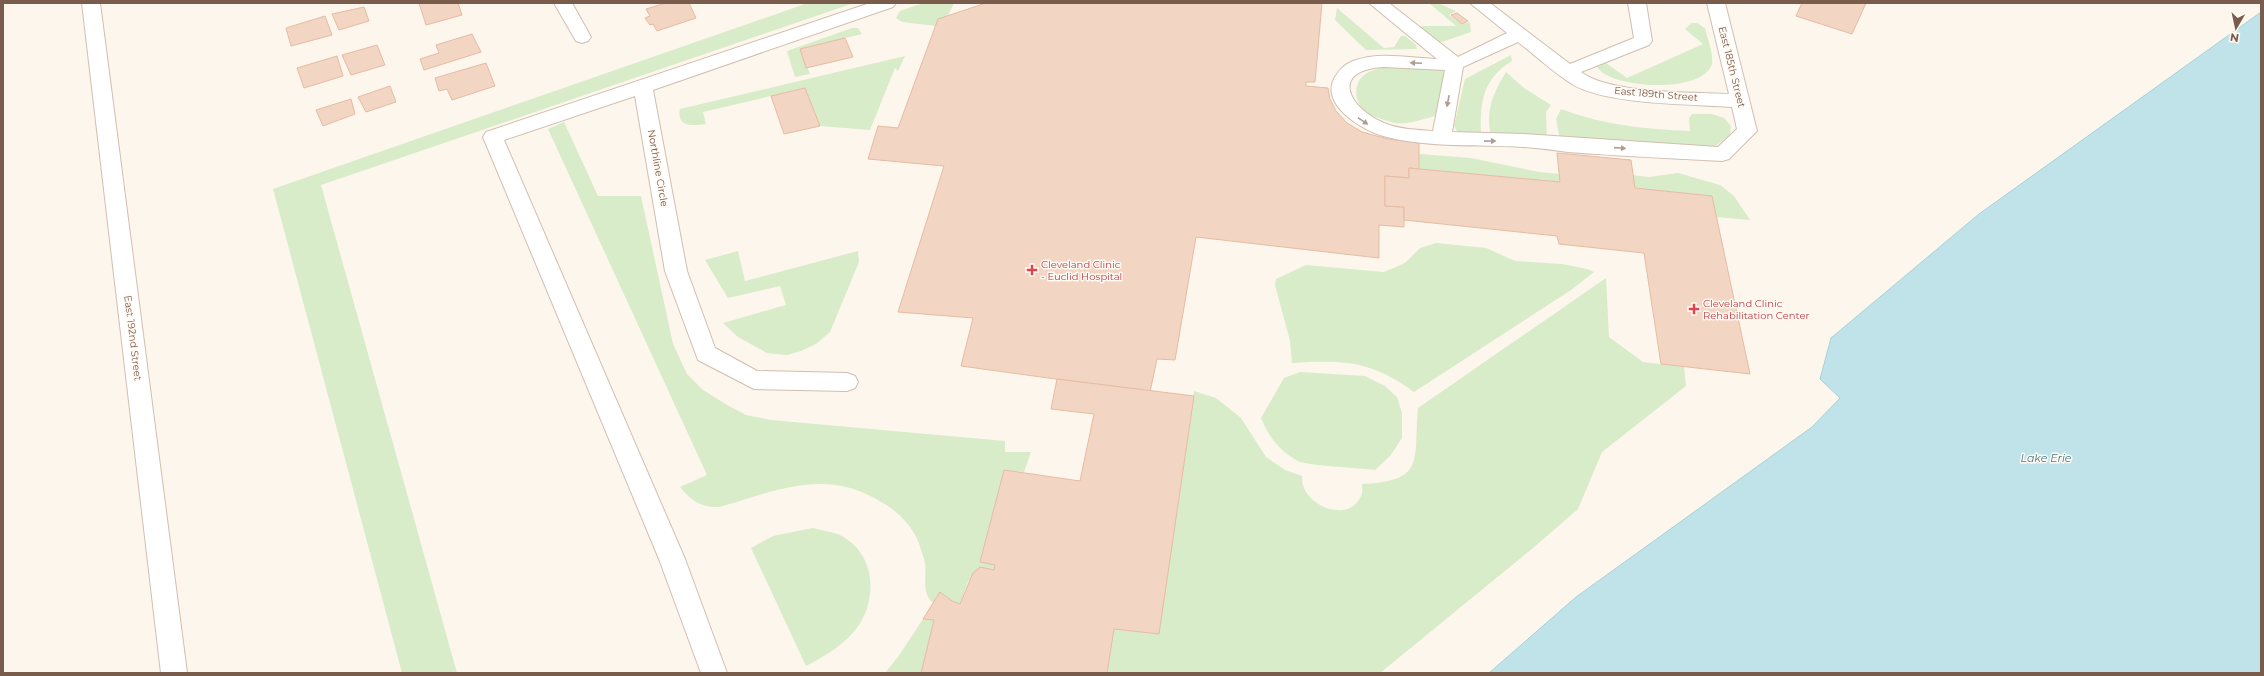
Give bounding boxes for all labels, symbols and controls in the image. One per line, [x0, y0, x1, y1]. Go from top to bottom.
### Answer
north arrow [2216, 8, 2256, 48]
street label: East 185th Street [1716, 25, 1748, 109]
text: N [2229, 30, 2240, 45]
one-way arrow [1409, 60, 1422, 66]
street label: East 189th Street [1614, 84, 1698, 104]
one-way arrow [1444, 95, 1450, 107]
one-way arrow [1358, 117, 1368, 125]
street label: Northline Circle [645, 128, 671, 208]
one-way arrow [1484, 137, 1496, 144]
one-way arrow [1614, 144, 1626, 151]
place label: Cleveland Clinic - Euclid Hospital [1041, 258, 1122, 283]
marker: Cleveland Clinic - Euclid Hospital [1026, 264, 1038, 276]
street label: East 192nd Street [121, 295, 145, 381]
place label: Cleveland Clinic Rehabilitation Center [1703, 297, 1809, 322]
marker: Cleveland Clinic Rehabilitation Center [1688, 303, 1700, 315]
water label: Lake Erie [2021, 451, 2072, 465]

